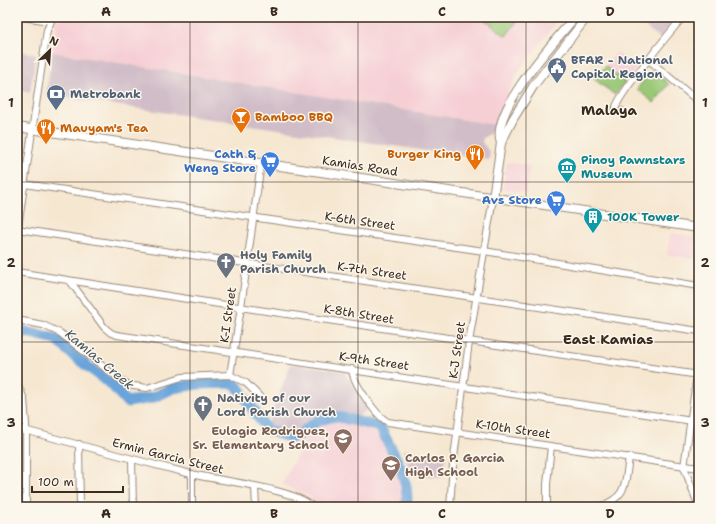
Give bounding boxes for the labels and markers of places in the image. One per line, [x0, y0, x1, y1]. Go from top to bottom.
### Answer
place label: BFAR - National Capital Region [571, 52, 673, 82]
public building icon: BFAR - National Capital Region [546, 56, 568, 84]
bank icon: Metrobank [45, 83, 67, 111]
place label: Metrobank [70, 86, 141, 102]
bar icon: Bamboo BBQ [230, 106, 252, 134]
place label: Bamboo BBQ [255, 109, 333, 125]
restaurant icon: Mauyam's Tea [35, 117, 57, 145]
place label: Mauyam's Tea [60, 120, 149, 136]
restaurant icon: Burger King [464, 143, 486, 171]
place label: Cath & Weng Store [184, 146, 257, 176]
place label: Burger King [387, 146, 461, 162]
supermarket icon: Cath & Weng Store [259, 150, 281, 178]
place label: Pinoy Pawnstars Museum [581, 152, 685, 182]
museum icon: Pinoy Pawnstars Museum [556, 156, 578, 184]
supermarket icon: Avs Store [545, 189, 567, 217]
place label: Avs Store [482, 192, 542, 208]
building icon: 100K Tower [582, 206, 604, 234]
place label: 100K Tower [607, 209, 680, 225]
place label: Holy Family Parish Church [240, 247, 326, 277]
church icon: Holy Family Parish Church [215, 251, 237, 279]
place label: Nativity of our Lord Parish Church [217, 390, 336, 420]
church icon: Nativity of our Lord Parish Church [192, 394, 214, 422]
place label: Eulogio Rodriguez, Sr. Elementary School [192, 423, 329, 453]
school or university icon: Eulogio Rodriguez, Sr. Elementary School [332, 427, 354, 455]
place label: Carlos P. Garcia High School [405, 450, 505, 480]
school or university icon: Carlos P. Garcia High School [380, 454, 402, 482]

